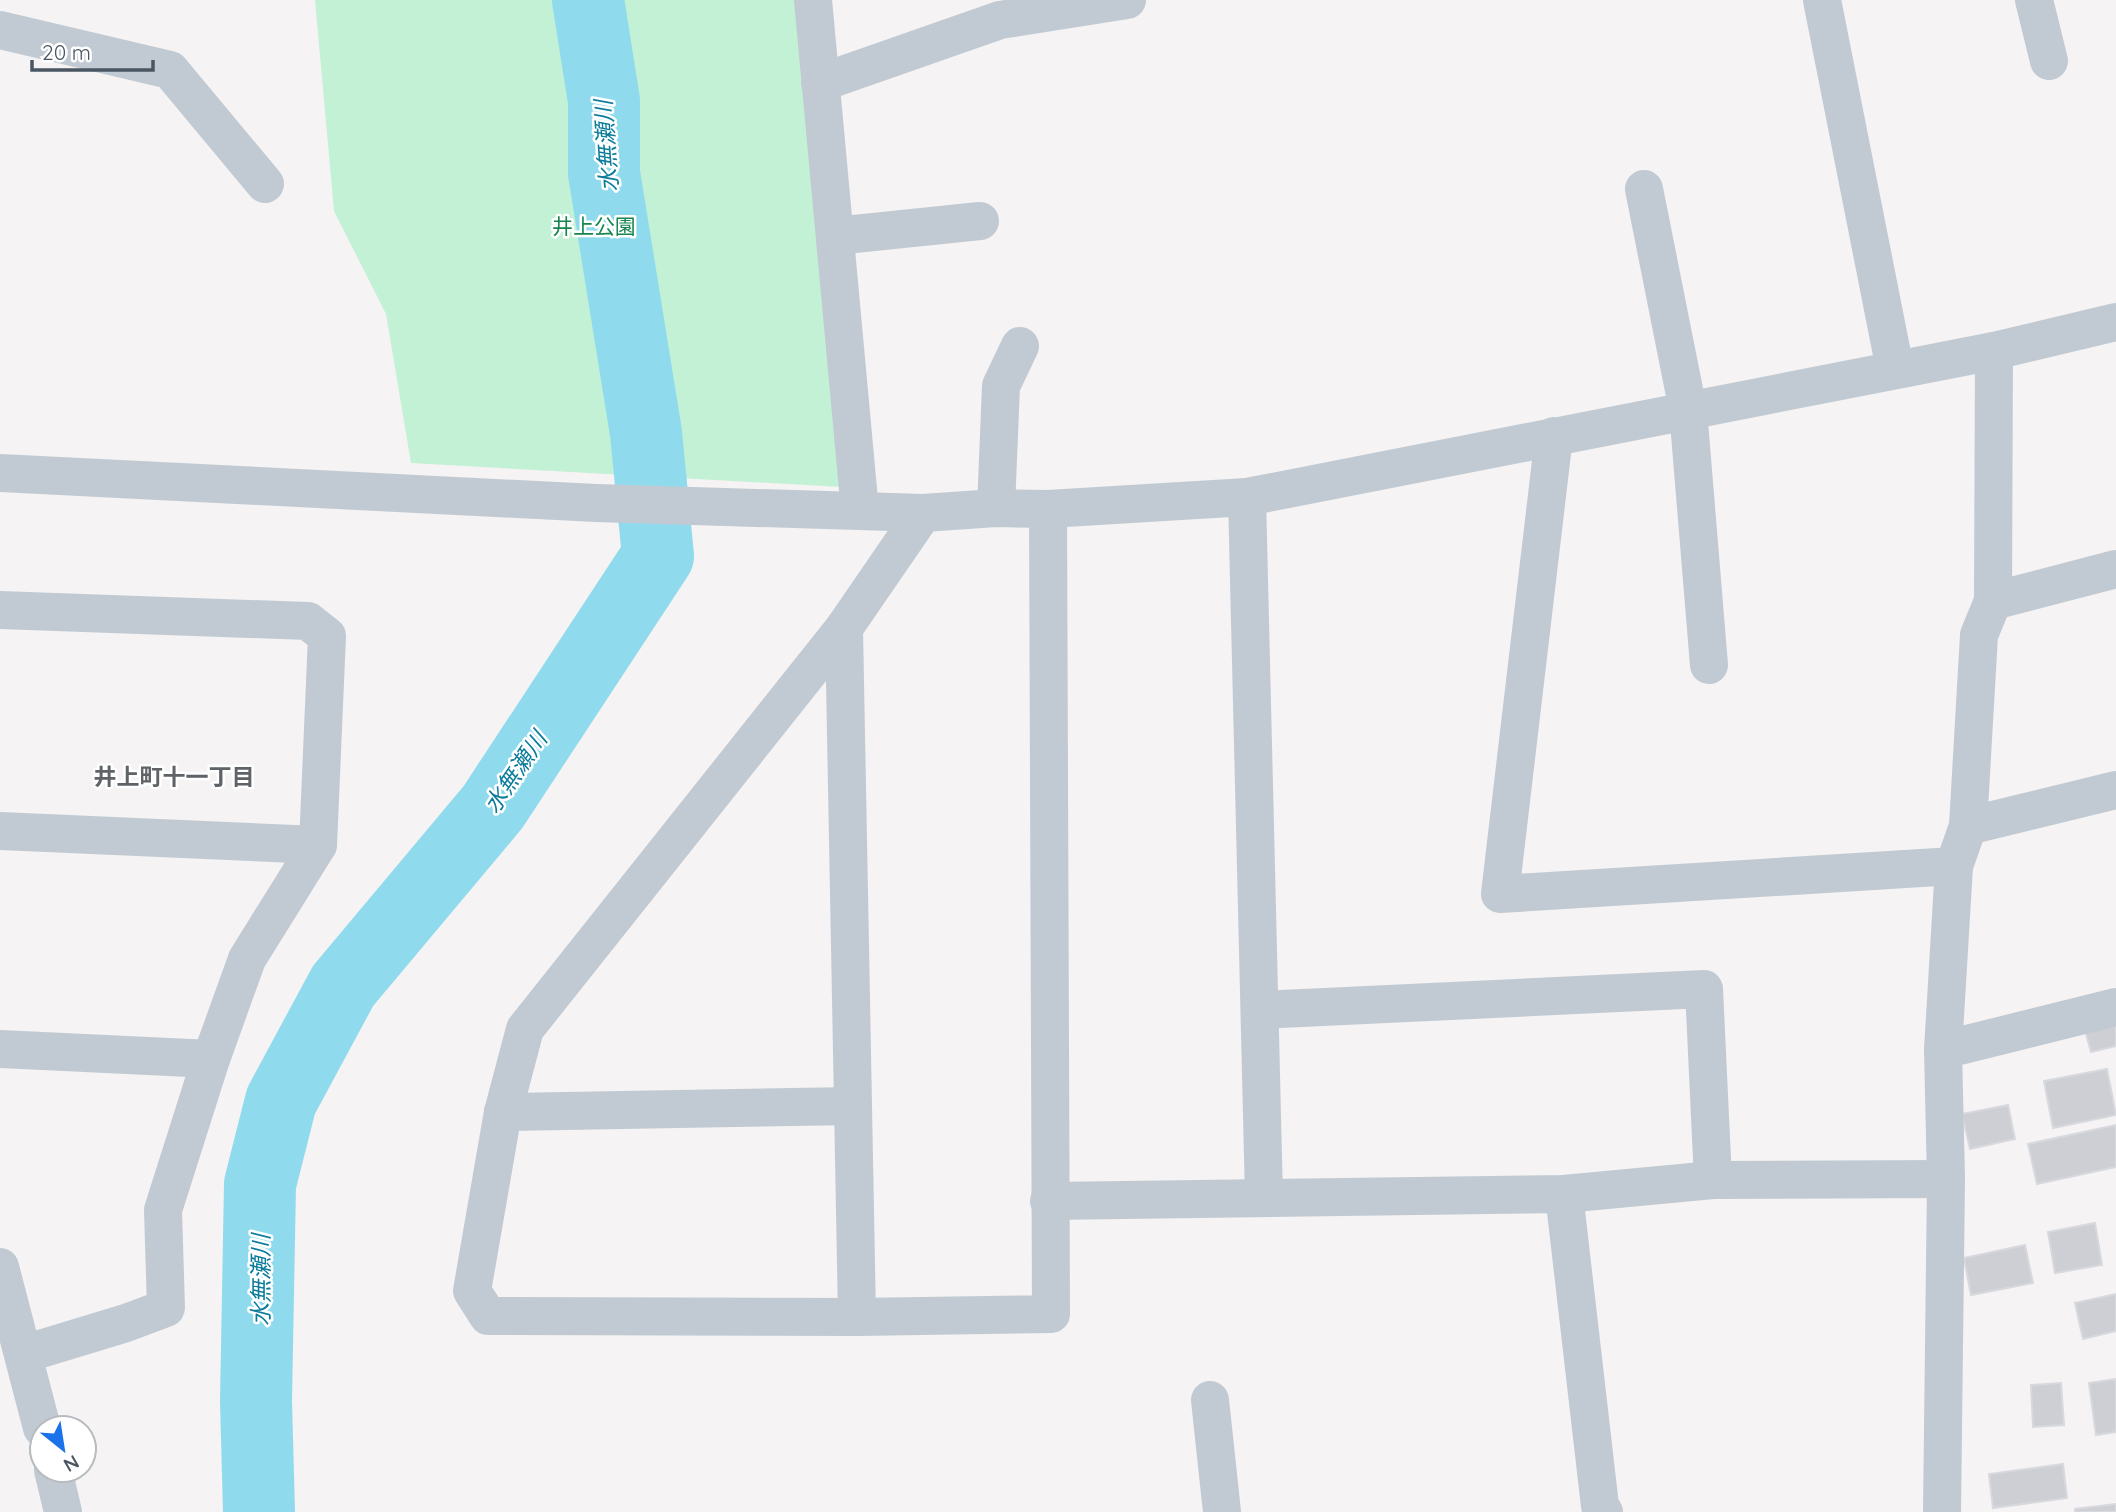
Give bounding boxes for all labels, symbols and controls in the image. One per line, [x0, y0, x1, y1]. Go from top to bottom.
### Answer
scale bar [32, 28, 152, 72]
text: 20 m [42, 39, 91, 65]
water label: 水無瀬川 [588, 96, 624, 193]
park label: 井上公園 [552, 213, 636, 239]
water label: 水無瀬川 [477, 723, 554, 818]
district label: 井上町十一丁目 [94, 762, 255, 791]
water label: 水無瀬川 [246, 1231, 275, 1326]
north arrow [28, 1414, 98, 1484]
text: N [59, 1450, 84, 1478]

